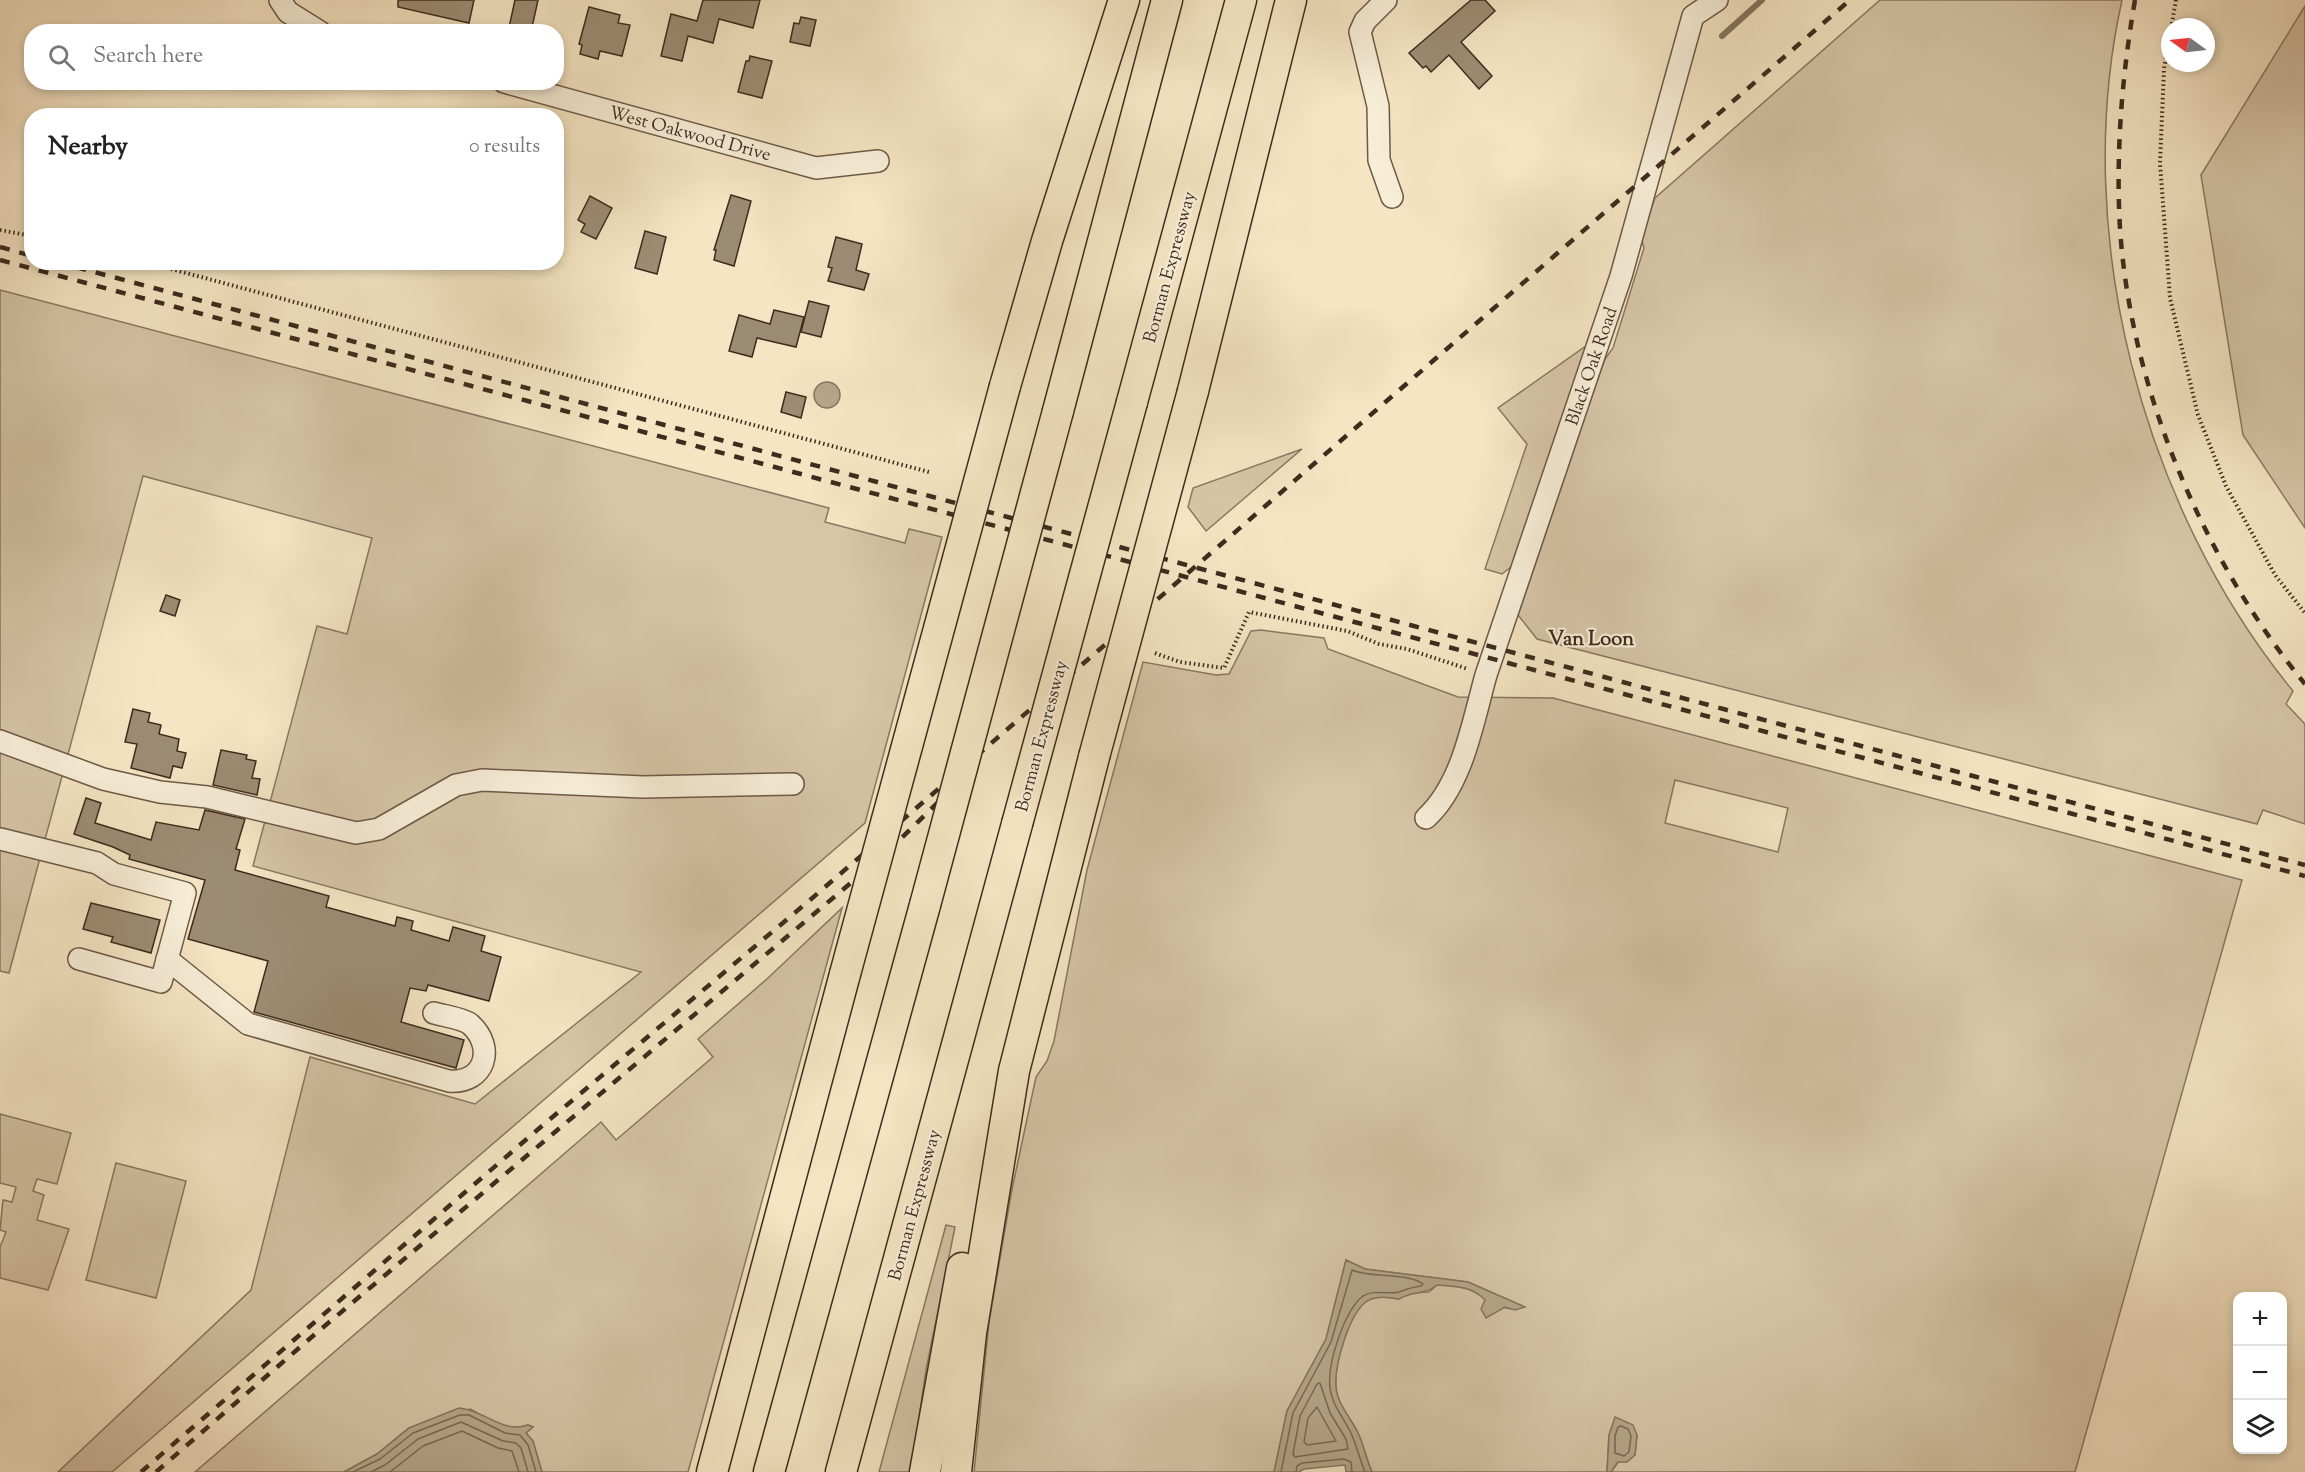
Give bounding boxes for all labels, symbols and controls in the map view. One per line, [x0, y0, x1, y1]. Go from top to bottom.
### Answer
north arrow [2161, 18, 2215, 72]
search box [24, 24, 564, 90]
icon: search [45, 41, 78, 74]
text: Search here [93, 41, 203, 73]
street label: West Oakwood Drive [606, 101, 773, 169]
text: Nearby [48, 129, 128, 166]
text: 0 results [469, 133, 540, 162]
street label: Borman Expressway [1138, 189, 1204, 346]
street label: Black Oak Road [1560, 304, 1625, 429]
district label: Van Loon [1548, 626, 1634, 655]
street label: Borman Expressway [1010, 658, 1076, 815]
street label: Borman Expressway [883, 1127, 949, 1284]
map controls [2233, 1292, 2287, 1454]
button: + [2233, 1292, 2287, 1346]
button: − [2233, 1346, 2287, 1400]
button: layers [2233, 1400, 2287, 1454]

